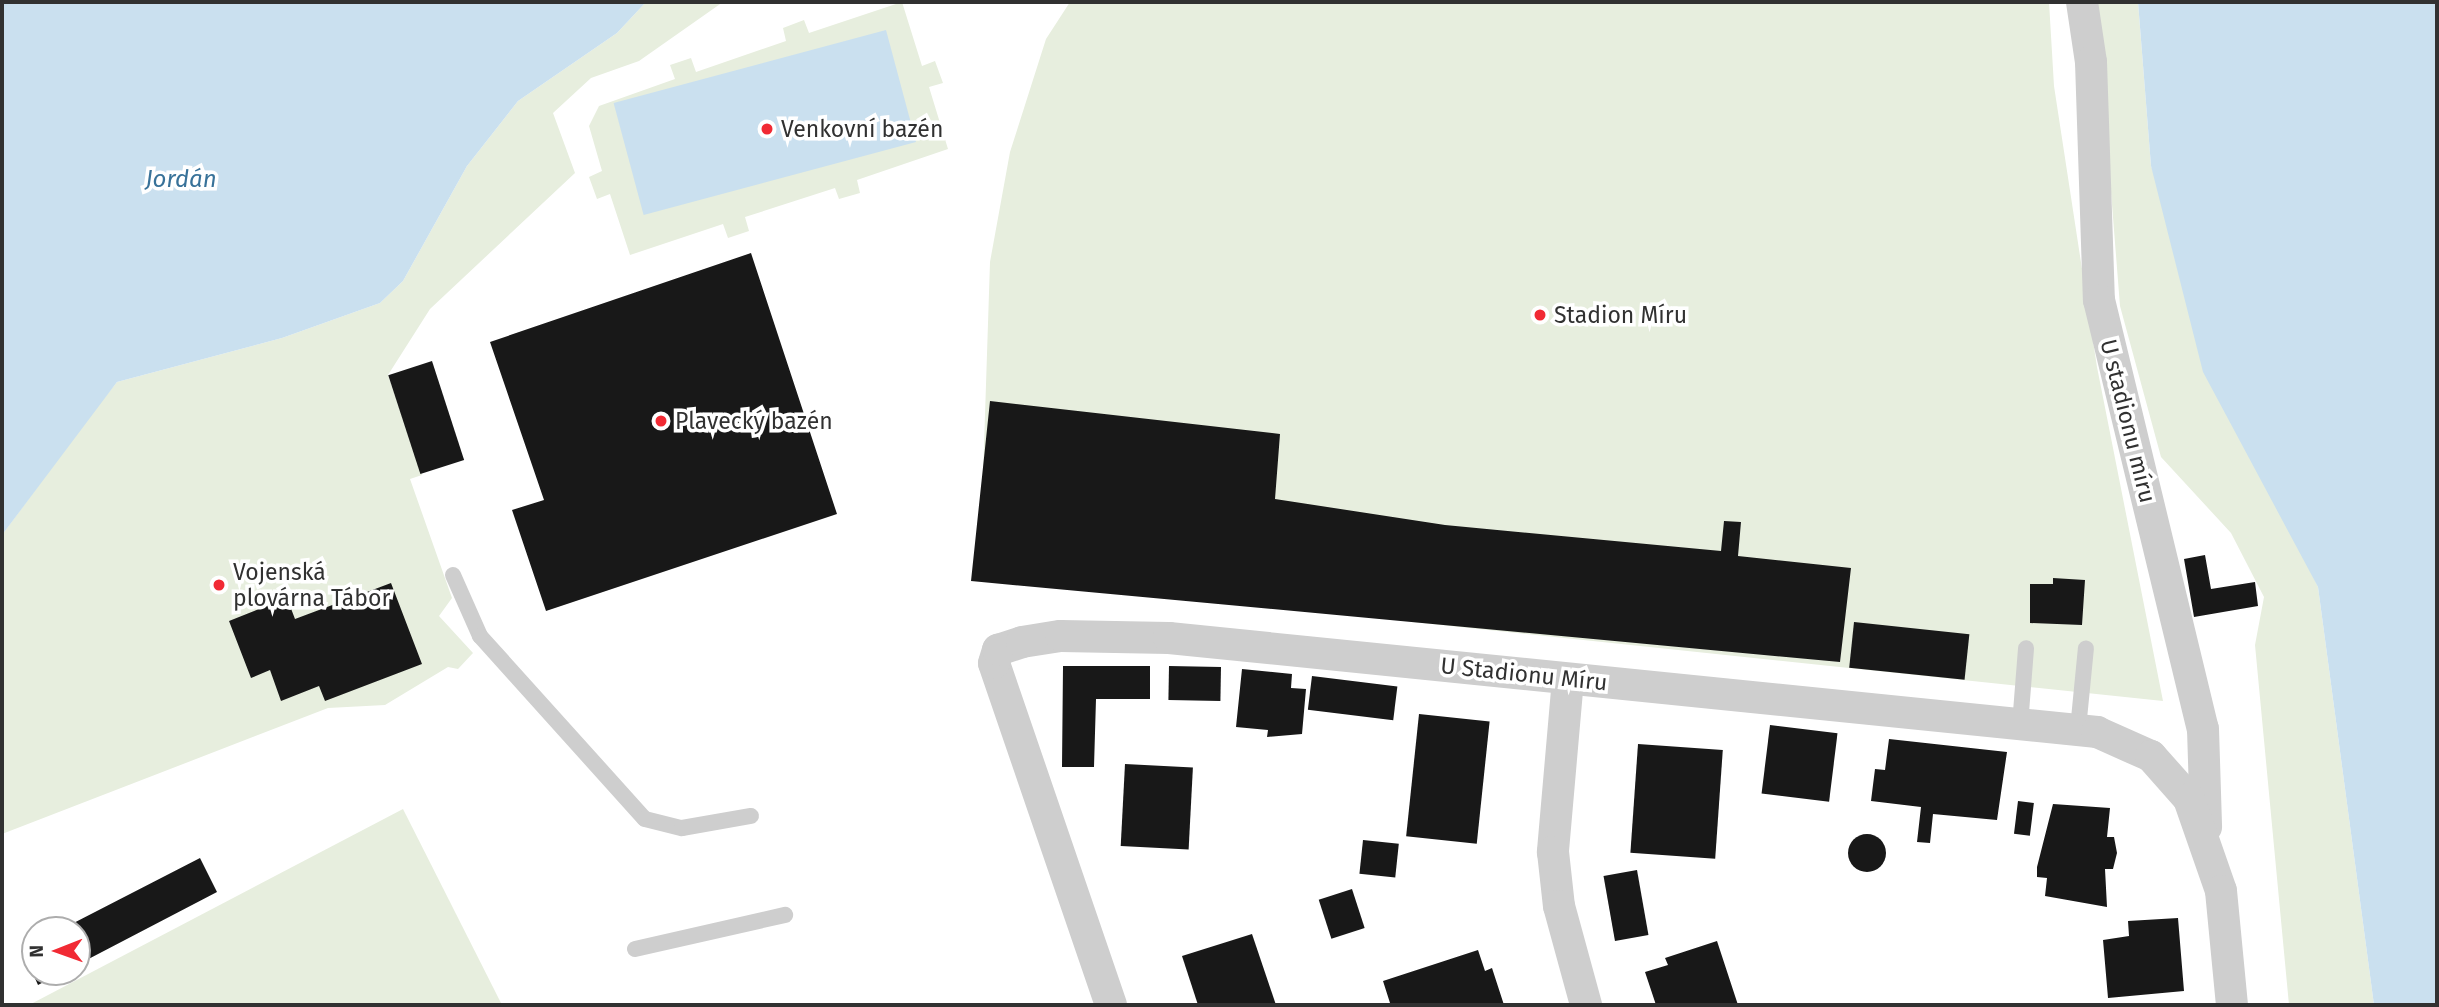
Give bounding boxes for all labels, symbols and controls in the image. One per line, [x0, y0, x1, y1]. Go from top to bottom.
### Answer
place label: Venkovní bazén [781, 115, 943, 143]
marker: Venkovní bazén [759, 121, 775, 137]
water label: Jordán [145, 166, 217, 194]
place label: Stadion Míru [1554, 301, 1687, 329]
marker: Stadion Míru [1532, 307, 1548, 323]
street label: U stadionu míru [2094, 336, 2162, 506]
place label: Plavecký bazén [675, 407, 833, 435]
marker: Plavecký bazén [653, 413, 669, 429]
place label: Vojenská plovárna Tábor [233, 558, 390, 612]
marker: Vojenská plovárna Tábor [211, 577, 227, 593]
street label: U Stadionu Míru [1439, 652, 1609, 696]
north arrow [21, 916, 91, 986]
text: N [25, 945, 48, 958]

